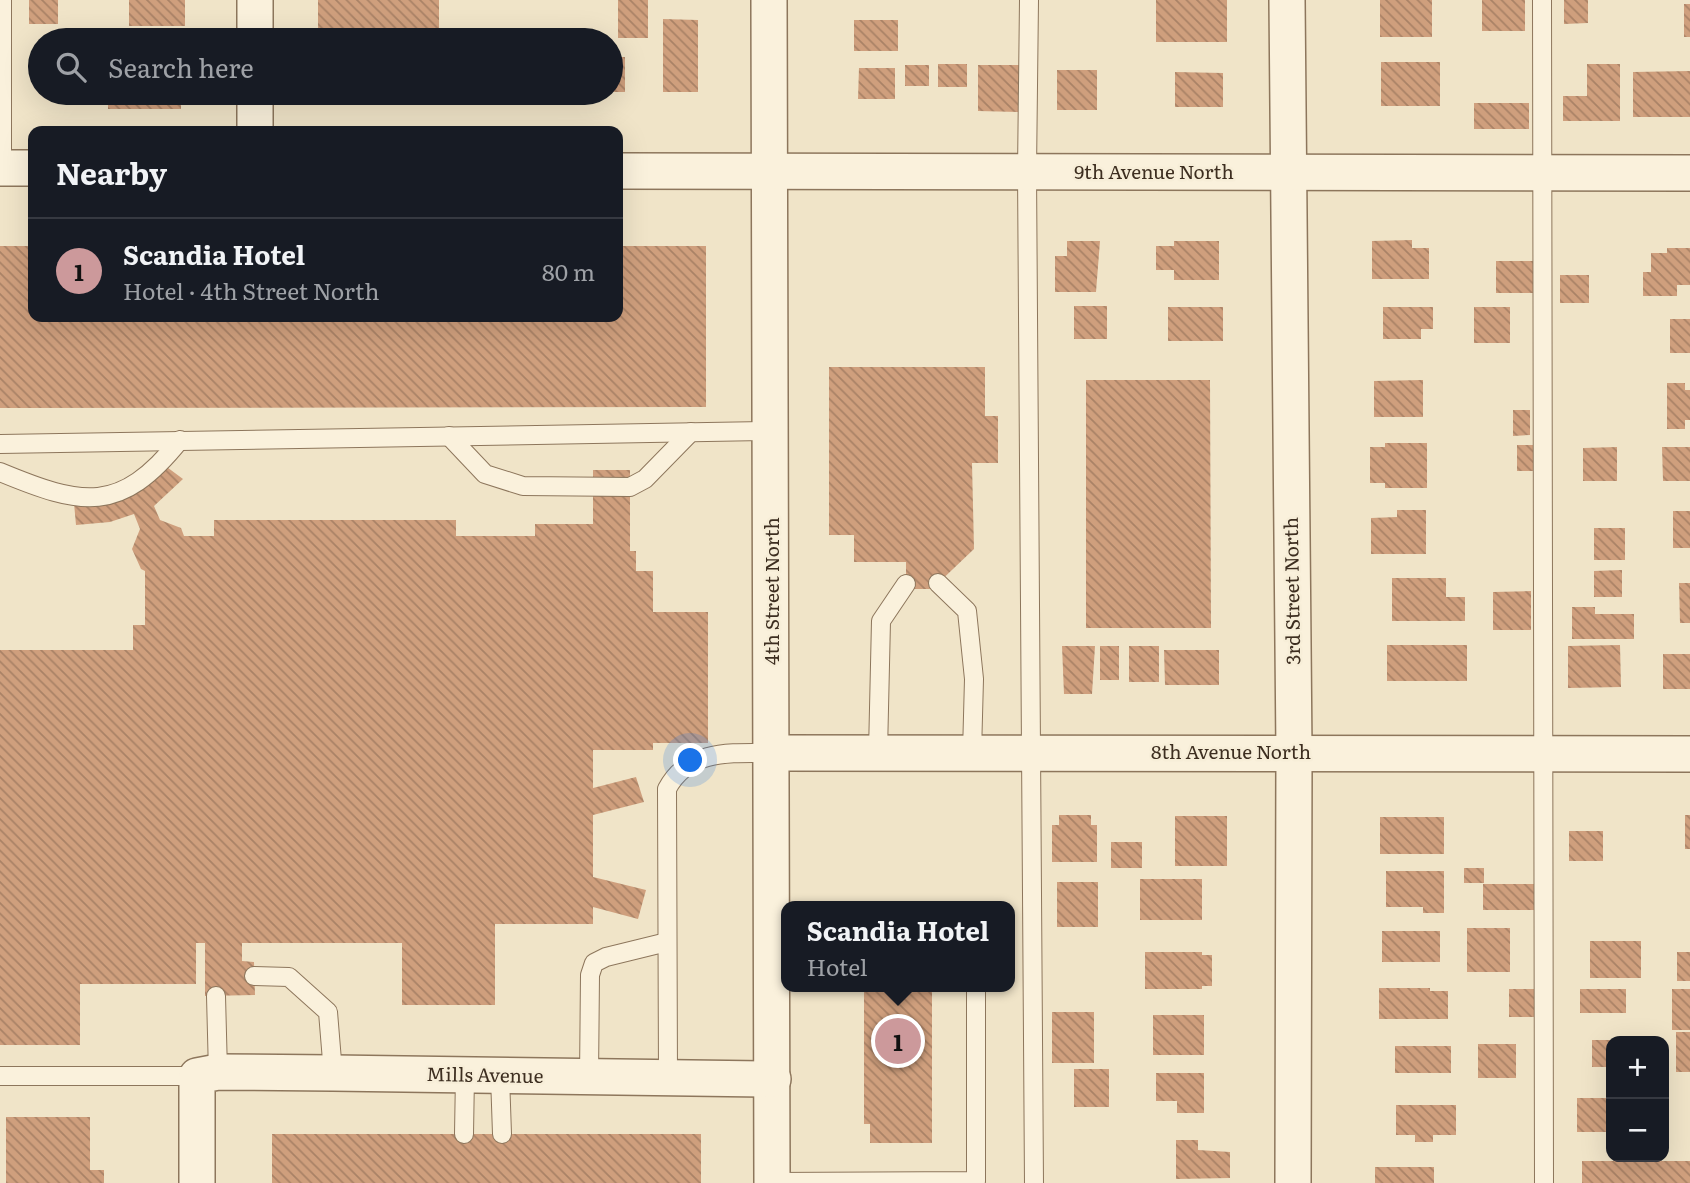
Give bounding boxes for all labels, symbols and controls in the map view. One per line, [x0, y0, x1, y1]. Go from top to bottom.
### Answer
search box [28, 28, 623, 105]
text: Search here [108, 47, 254, 86]
icon: search [52, 48, 90, 86]
text: Nearby [56, 150, 167, 194]
street label: 9th Avenue North [1074, 157, 1234, 185]
text: Scandia Hotel [123, 234, 305, 273]
text: 1 [74, 254, 84, 288]
text: 80 m [542, 254, 595, 288]
text: Hotel · 4th Street North [123, 273, 379, 307]
street label: 4th Street North [757, 517, 785, 665]
street label: 3rd Street North [1276, 517, 1306, 665]
street label: 8th Avenue North [1151, 737, 1311, 765]
your location [673, 743, 707, 777]
popup [781, 901, 1015, 992]
text: Scandia Hotel [807, 910, 989, 949]
text: Hotel [807, 949, 868, 983]
pin: 1 [875, 1015, 921, 1067]
map controls [1606, 1036, 1669, 1162]
button: + [1606, 1036, 1669, 1099]
street label: Mills Avenue [426, 1059, 544, 1089]
button: − [1606, 1099, 1669, 1162]

